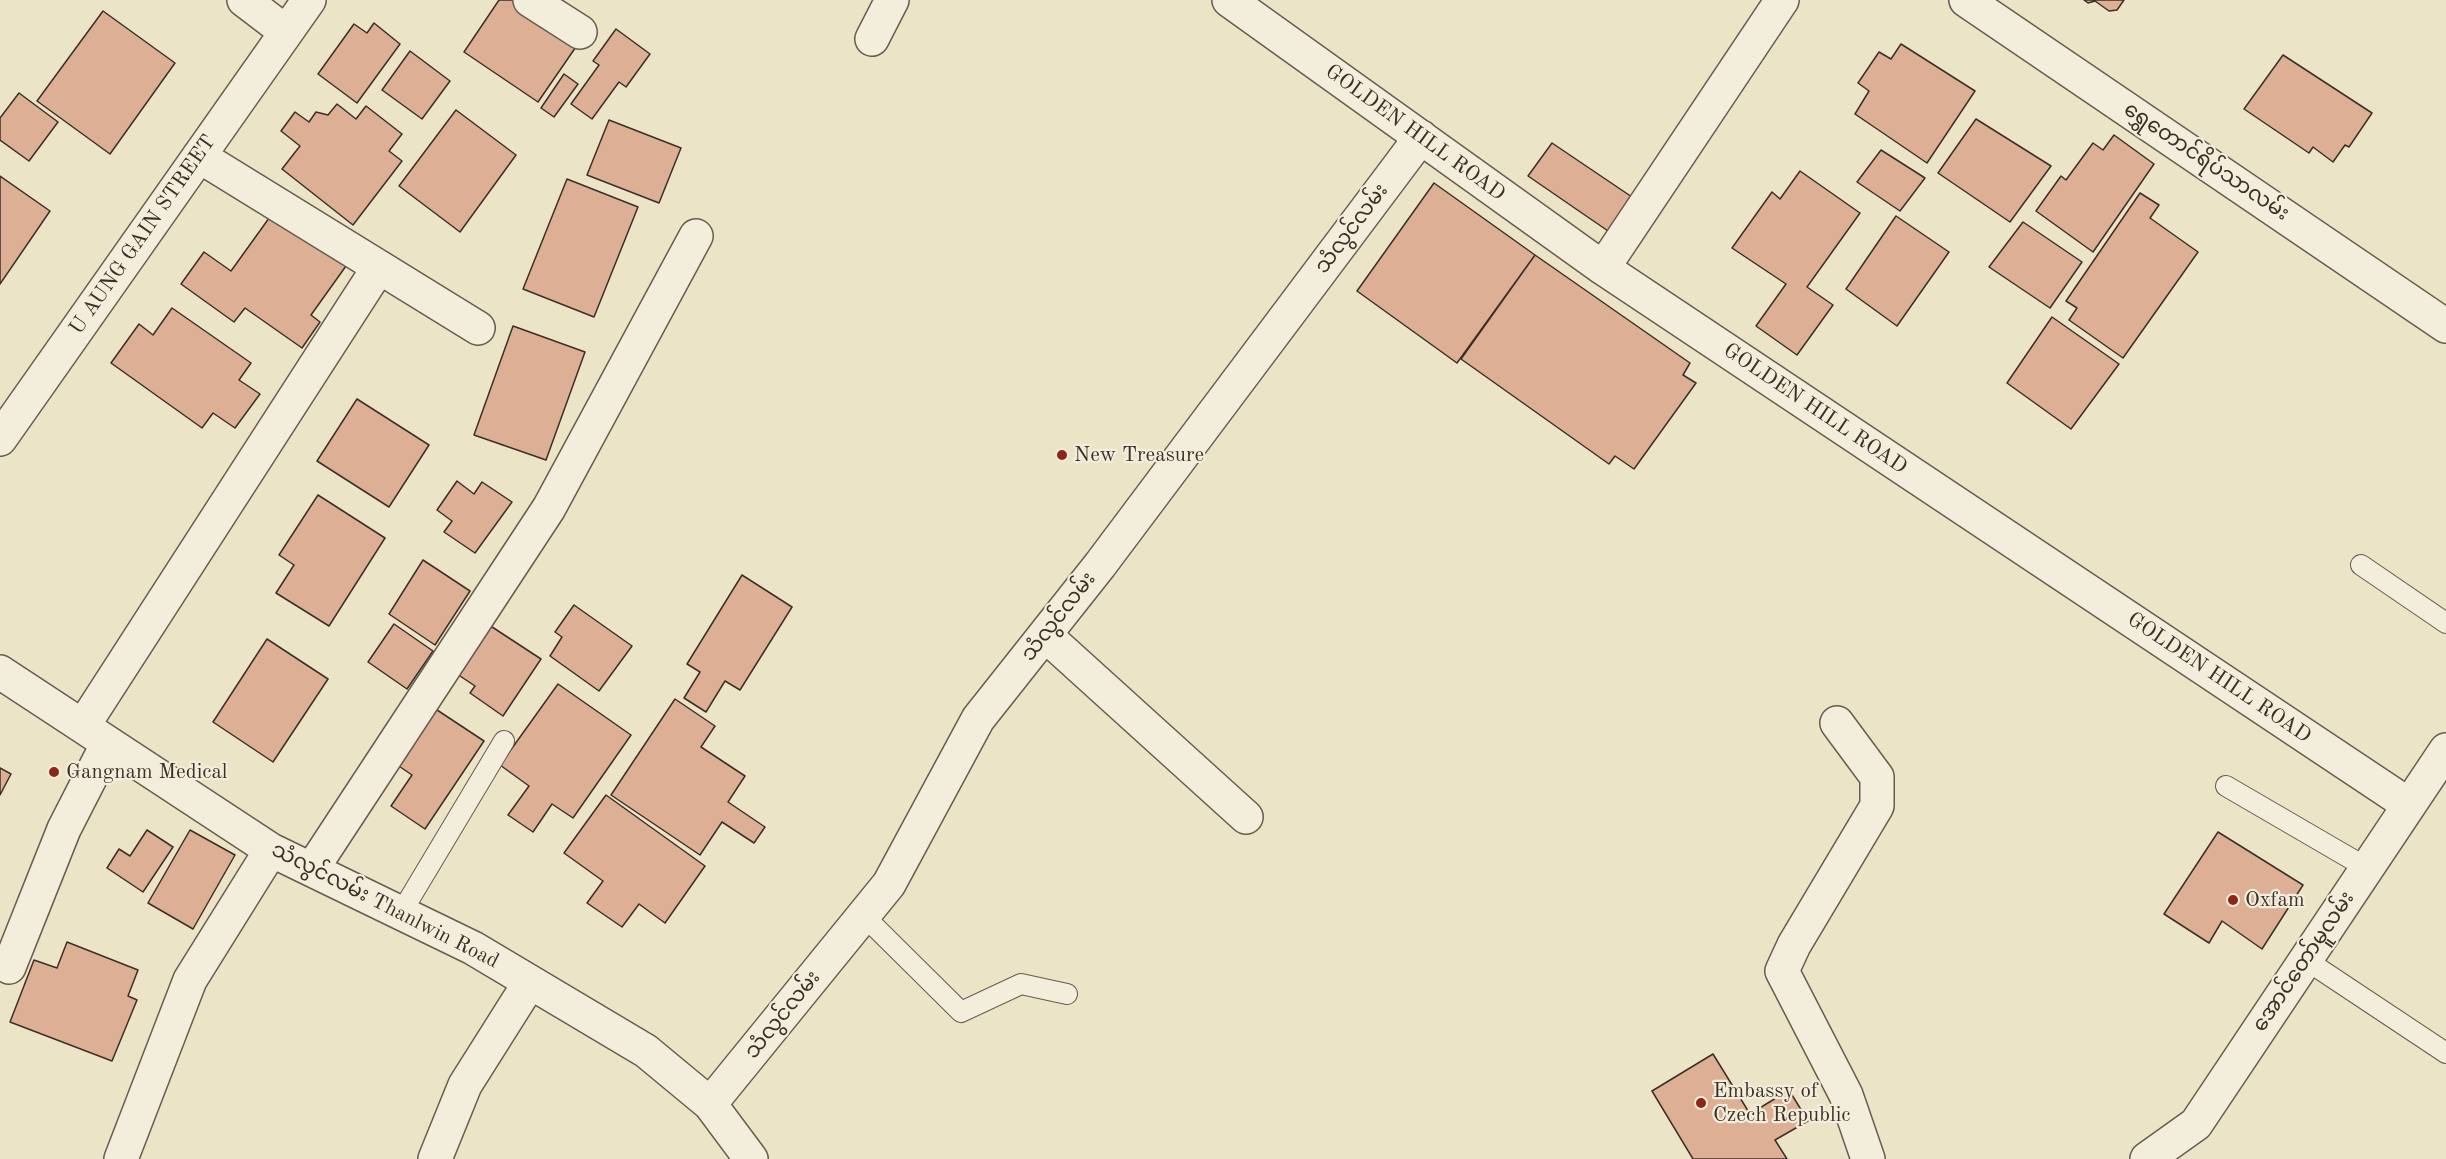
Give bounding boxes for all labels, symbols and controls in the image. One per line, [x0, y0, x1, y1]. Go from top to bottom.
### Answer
street label: GOLDEN HILL ROAD [1320, 59, 1510, 207]
street label: ရွှေတောင်ရိပ်သာလမ်း [2118, 97, 2294, 227]
street label: U AUNG GAIN STREET [64, 130, 222, 340]
street label: သံလွင်လမ်း [1310, 179, 1394, 279]
street label: GOLDEN HILL ROAD [1718, 338, 1912, 480]
place label: New Treasure [1074, 442, 1204, 468]
marker: New Treasure [1055, 448, 1069, 462]
street label: သံလွင်လမ်း [1016, 567, 1102, 667]
street label: GOLDEN HILL ROAD [2122, 607, 2316, 749]
place label: Gangnam Medical [66, 759, 228, 785]
marker: Gangnam Medical [47, 765, 61, 779]
street label: သံလွင်လမ်း Thanlwin Road [267, 838, 503, 974]
place label: Oxfam [2245, 887, 2305, 913]
street label: အောင်တော်မူလမ်း [2248, 887, 2360, 1037]
marker: Oxfam [2226, 893, 2240, 907]
street label: သံလွင်လမ်း [740, 966, 826, 1064]
place label: Embassy of Czech Republic [1713, 1078, 1850, 1128]
marker: Embassy of Czech Republic [1694, 1096, 1708, 1110]

